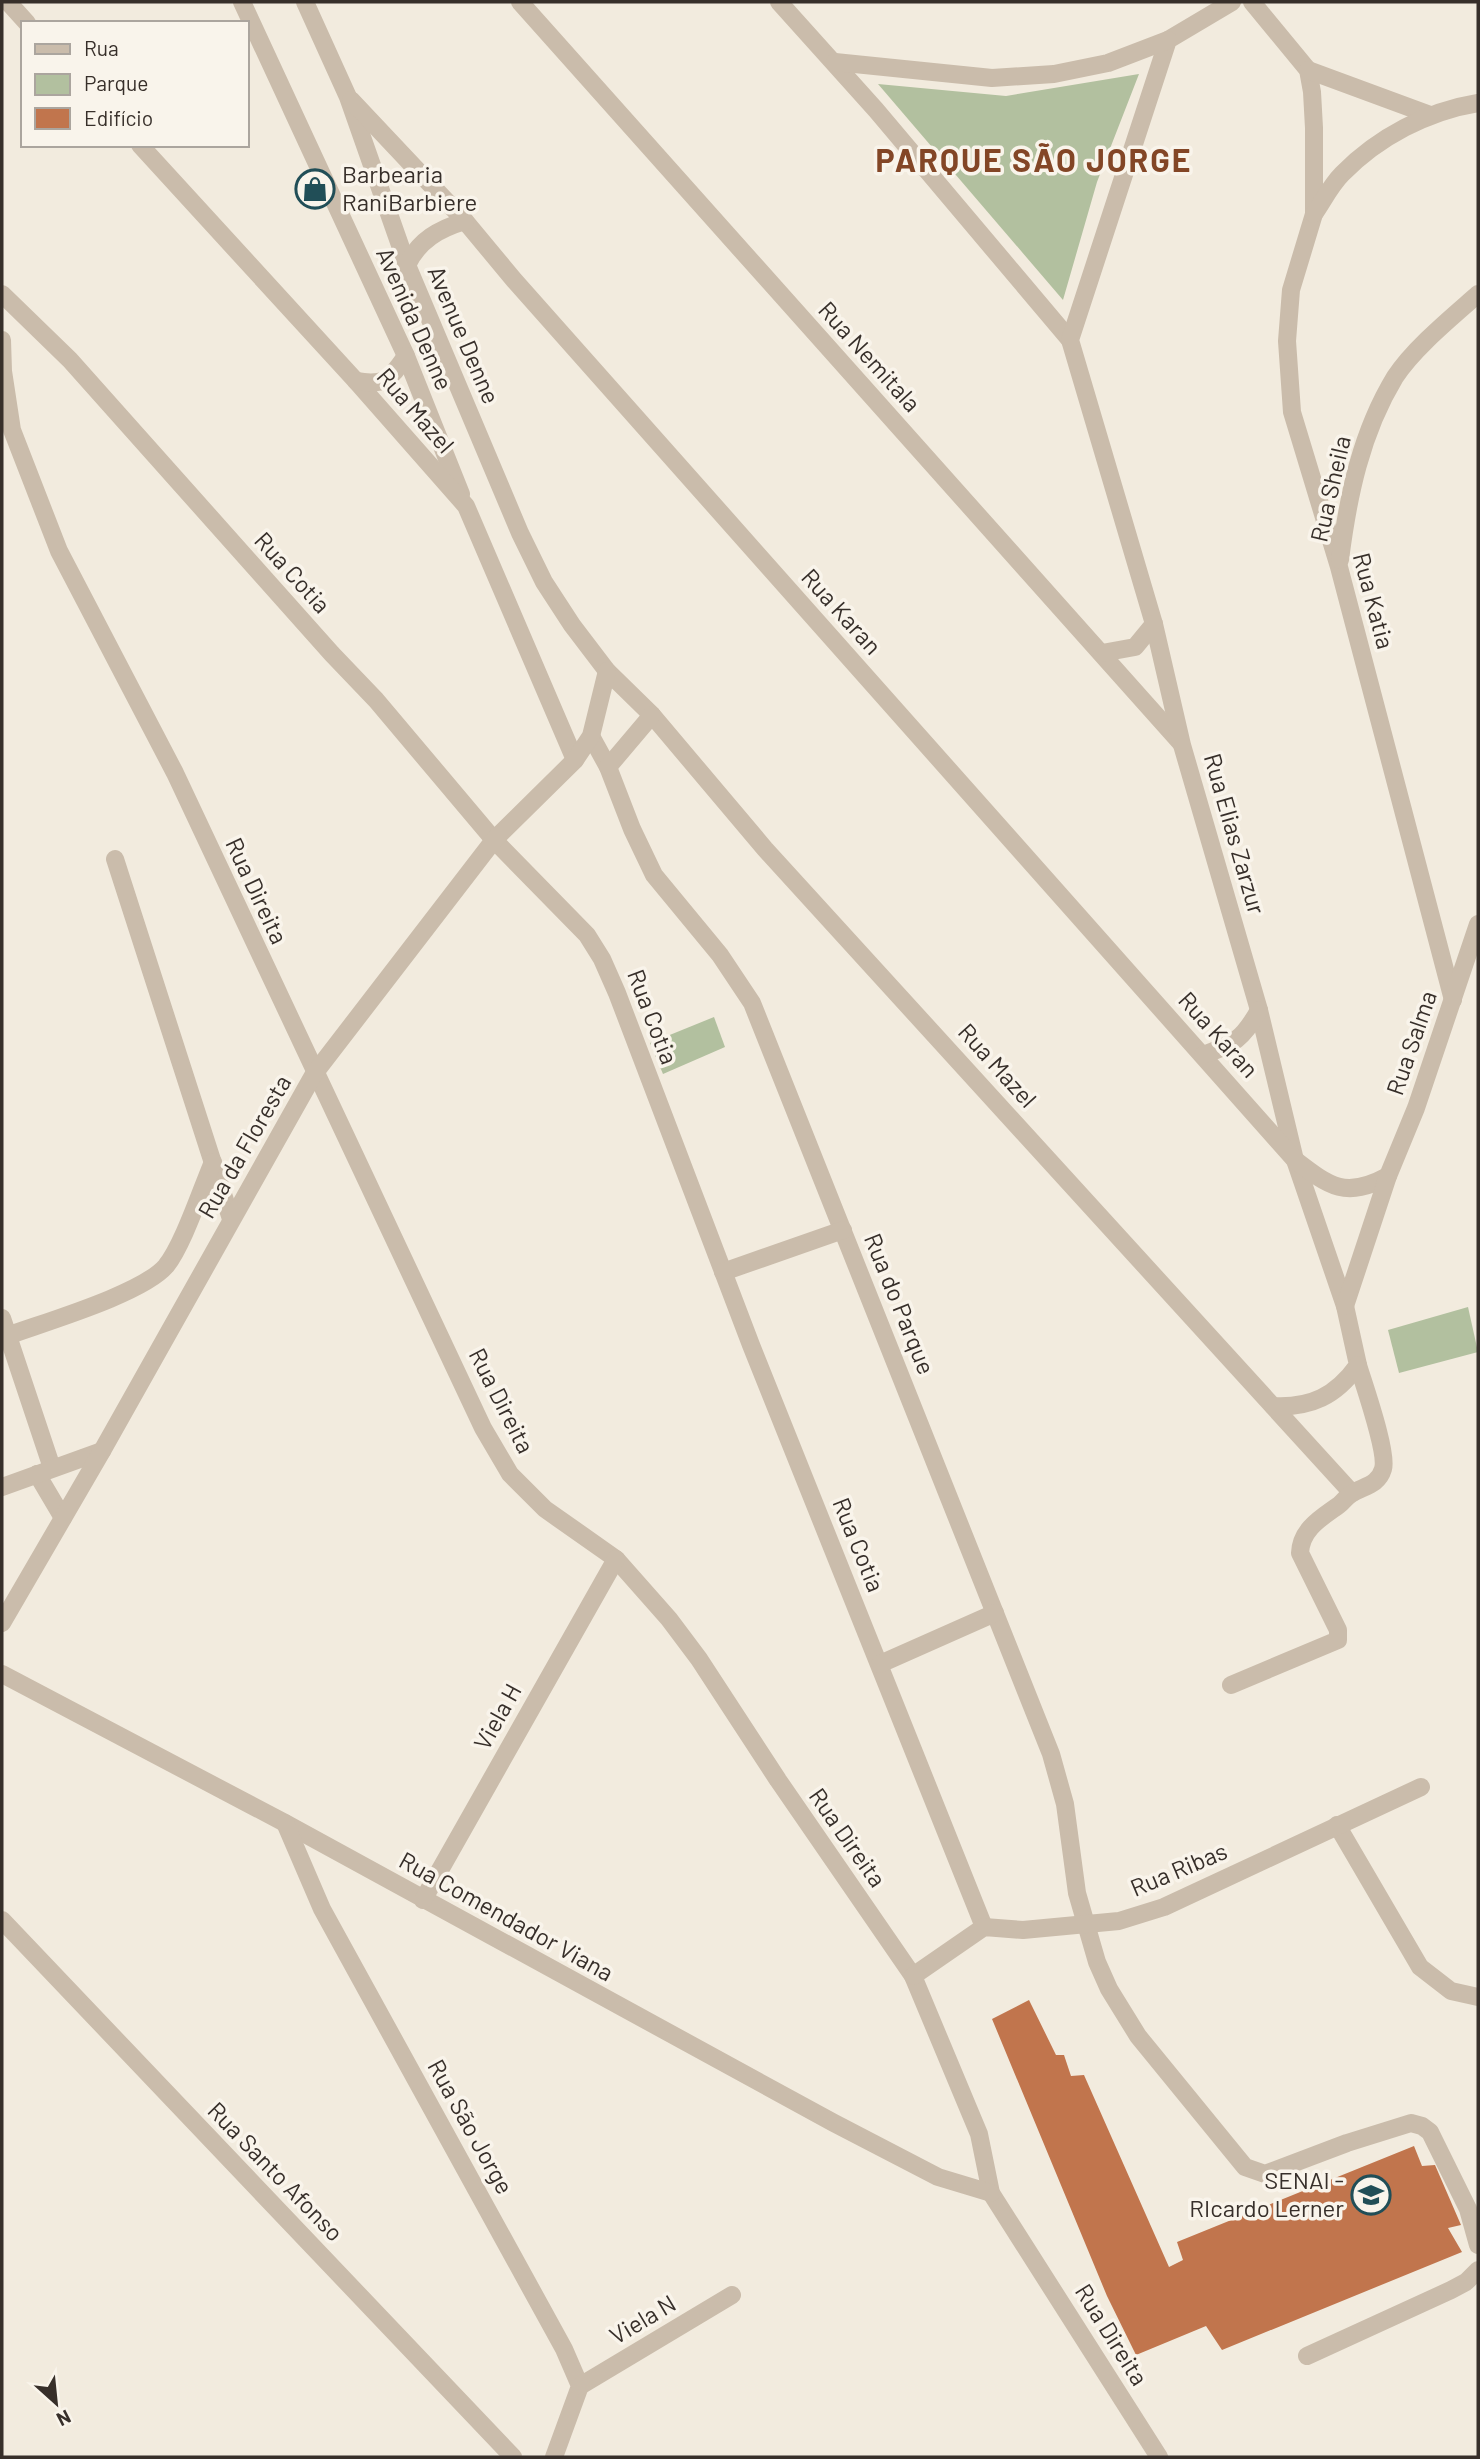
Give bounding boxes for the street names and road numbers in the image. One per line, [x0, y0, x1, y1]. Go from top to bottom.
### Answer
street label: Avenida Denne [371, 243, 460, 394]
street label: Avenue Denne [422, 261, 506, 408]
street label: Rua Nemitala [813, 295, 927, 417]
street label: Rua Mazel [371, 362, 461, 458]
street label: Rua Sheila [1303, 433, 1356, 545]
street label: Rua Cotia [249, 525, 337, 619]
street label: Rua Katia [1348, 549, 1401, 652]
street label: Rua Karan [796, 562, 888, 660]
street label: Rua Elias Zarzur [1199, 750, 1272, 918]
street label: Rua Direita [220, 833, 295, 948]
street label: Rua Cotia [622, 965, 685, 1068]
street label: Rua Karan [1173, 985, 1265, 1083]
street label: Rua Salma [1379, 987, 1442, 1099]
street label: Rua Mazel [953, 1017, 1043, 1113]
street label: Rua da Floresta [191, 1069, 296, 1223]
street label: Rua do Parque [859, 1229, 942, 1378]
street label: Rua Direita [464, 1343, 541, 1458]
street label: Rua Cotia [827, 1493, 891, 1596]
street label: Viela H [467, 1678, 527, 1754]
street label: Rua Direita [804, 1782, 893, 1892]
street label: Rua Ribas [1126, 1835, 1231, 1902]
street label: Rua Comendador Viana [395, 1845, 619, 1987]
street label: Rua São Jorge [422, 2054, 520, 2199]
street label: Rua Santo Afonso [202, 2095, 350, 2247]
street label: Rua Direita [1070, 2278, 1155, 2390]
street label: Viela N [604, 2288, 680, 2350]

